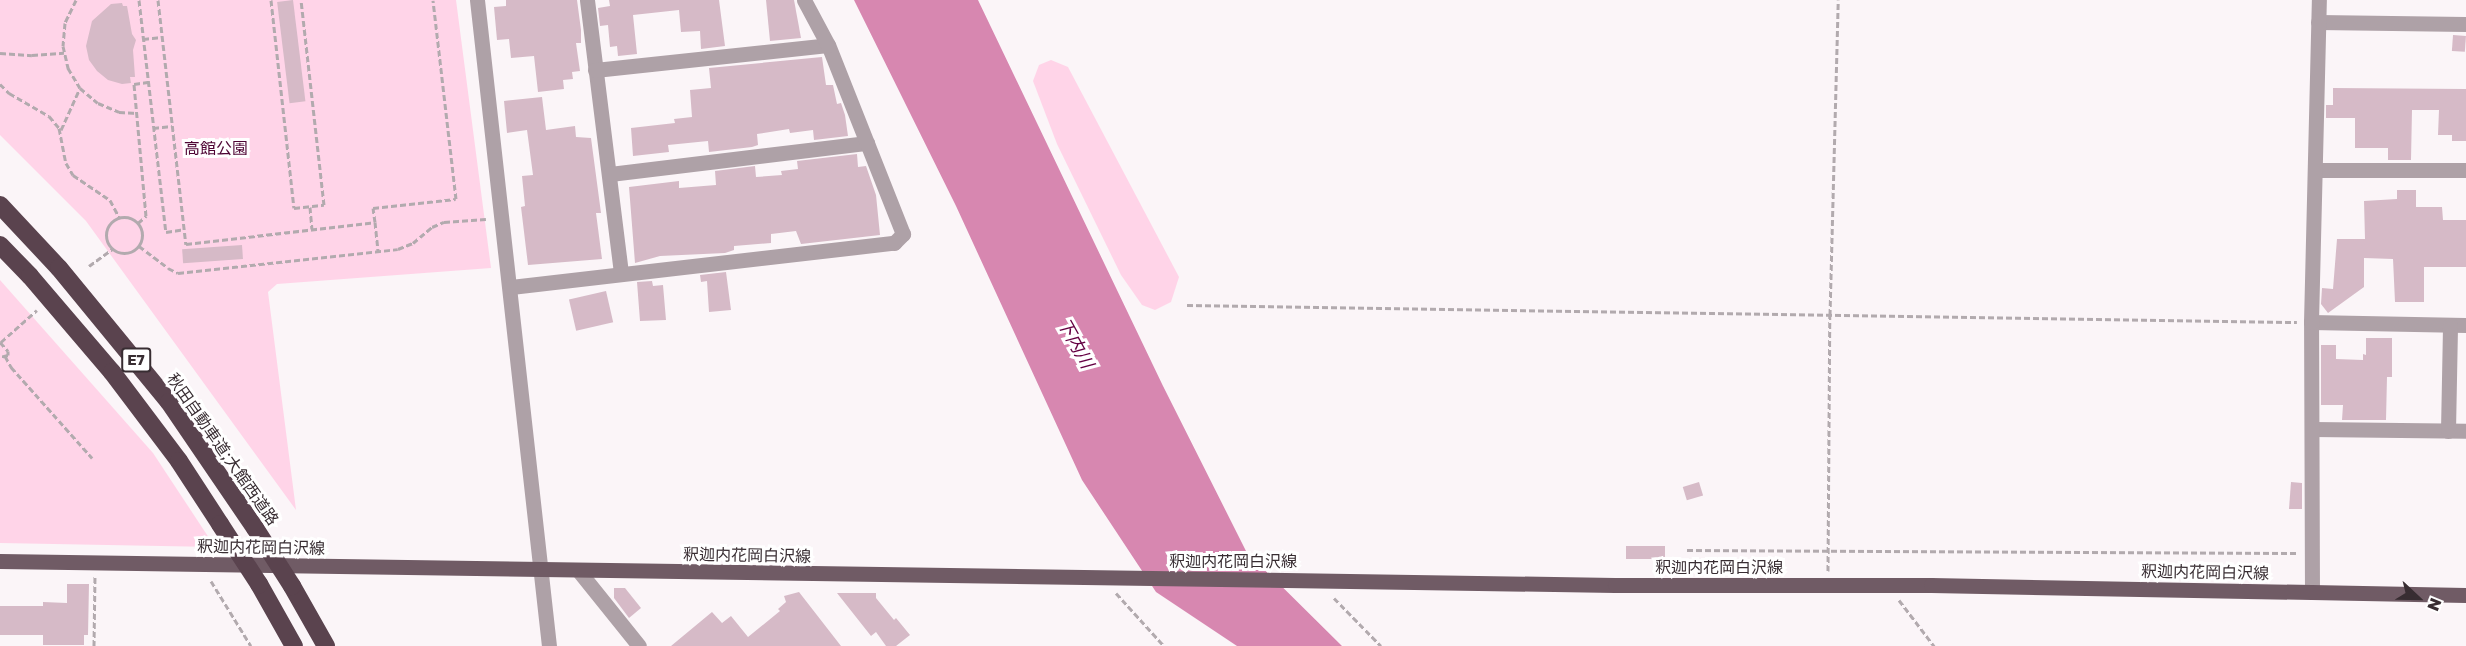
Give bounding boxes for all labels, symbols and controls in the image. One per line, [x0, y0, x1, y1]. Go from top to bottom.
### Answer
park label: 高館公園 [184, 138, 248, 158]
water label: 下内川 [1053, 314, 1099, 372]
road number: E7 [121, 348, 151, 372]
street label: 秋田自動車道;大館西道路 [163, 369, 283, 529]
street label: 釈迦内花岡白沢線 [197, 536, 325, 558]
street label: 釈迦内花岡白沢線 [683, 544, 811, 566]
street label: 釈迦内花岡白沢線 [1169, 551, 1297, 571]
street label: 釈迦内花岡白沢線 [1655, 557, 1783, 577]
street label: 釈迦内花岡白沢線 [2141, 561, 2269, 583]
north arrow [2388, 568, 2448, 628]
text: N [2423, 595, 2446, 614]

